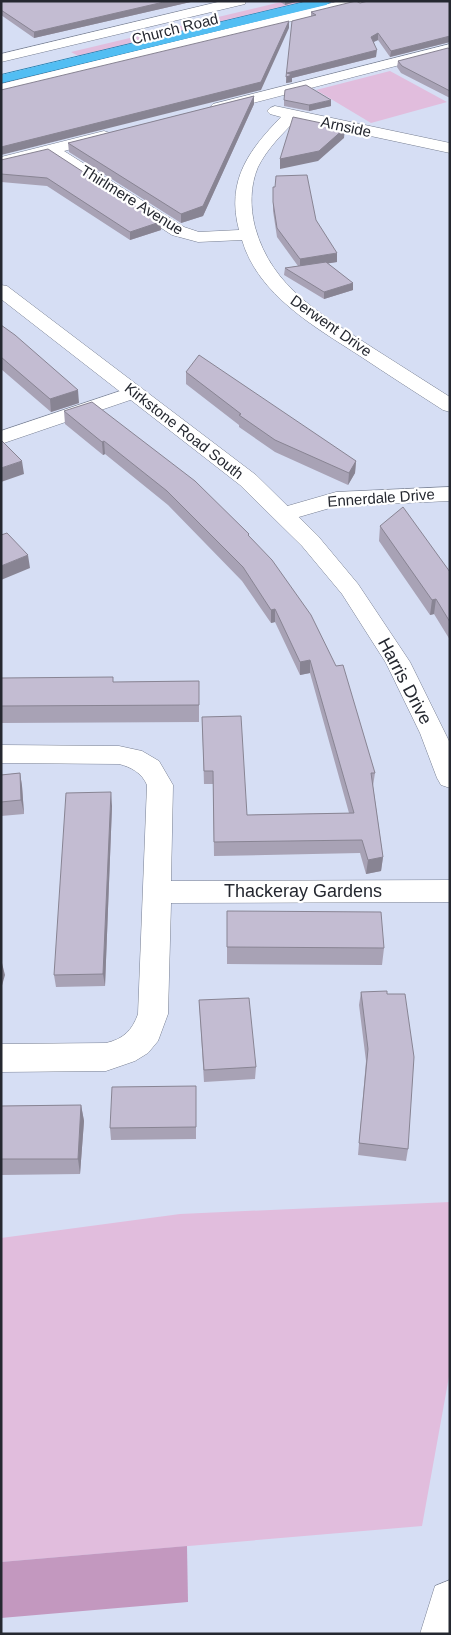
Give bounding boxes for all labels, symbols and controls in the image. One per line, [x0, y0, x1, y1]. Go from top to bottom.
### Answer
street label: Church Road [130, 10, 220, 47]
street label: Arnside [319, 113, 373, 140]
street label: Thirlmere Avenue [78, 161, 187, 238]
street label: Derwent Drive [287, 291, 375, 360]
street label: Kirkstone Road South [122, 379, 247, 482]
street label: Ennerdale Drive [327, 485, 435, 510]
street label: Harris Drive [374, 634, 436, 728]
street label: Thackeray Gardens [224, 881, 382, 901]

